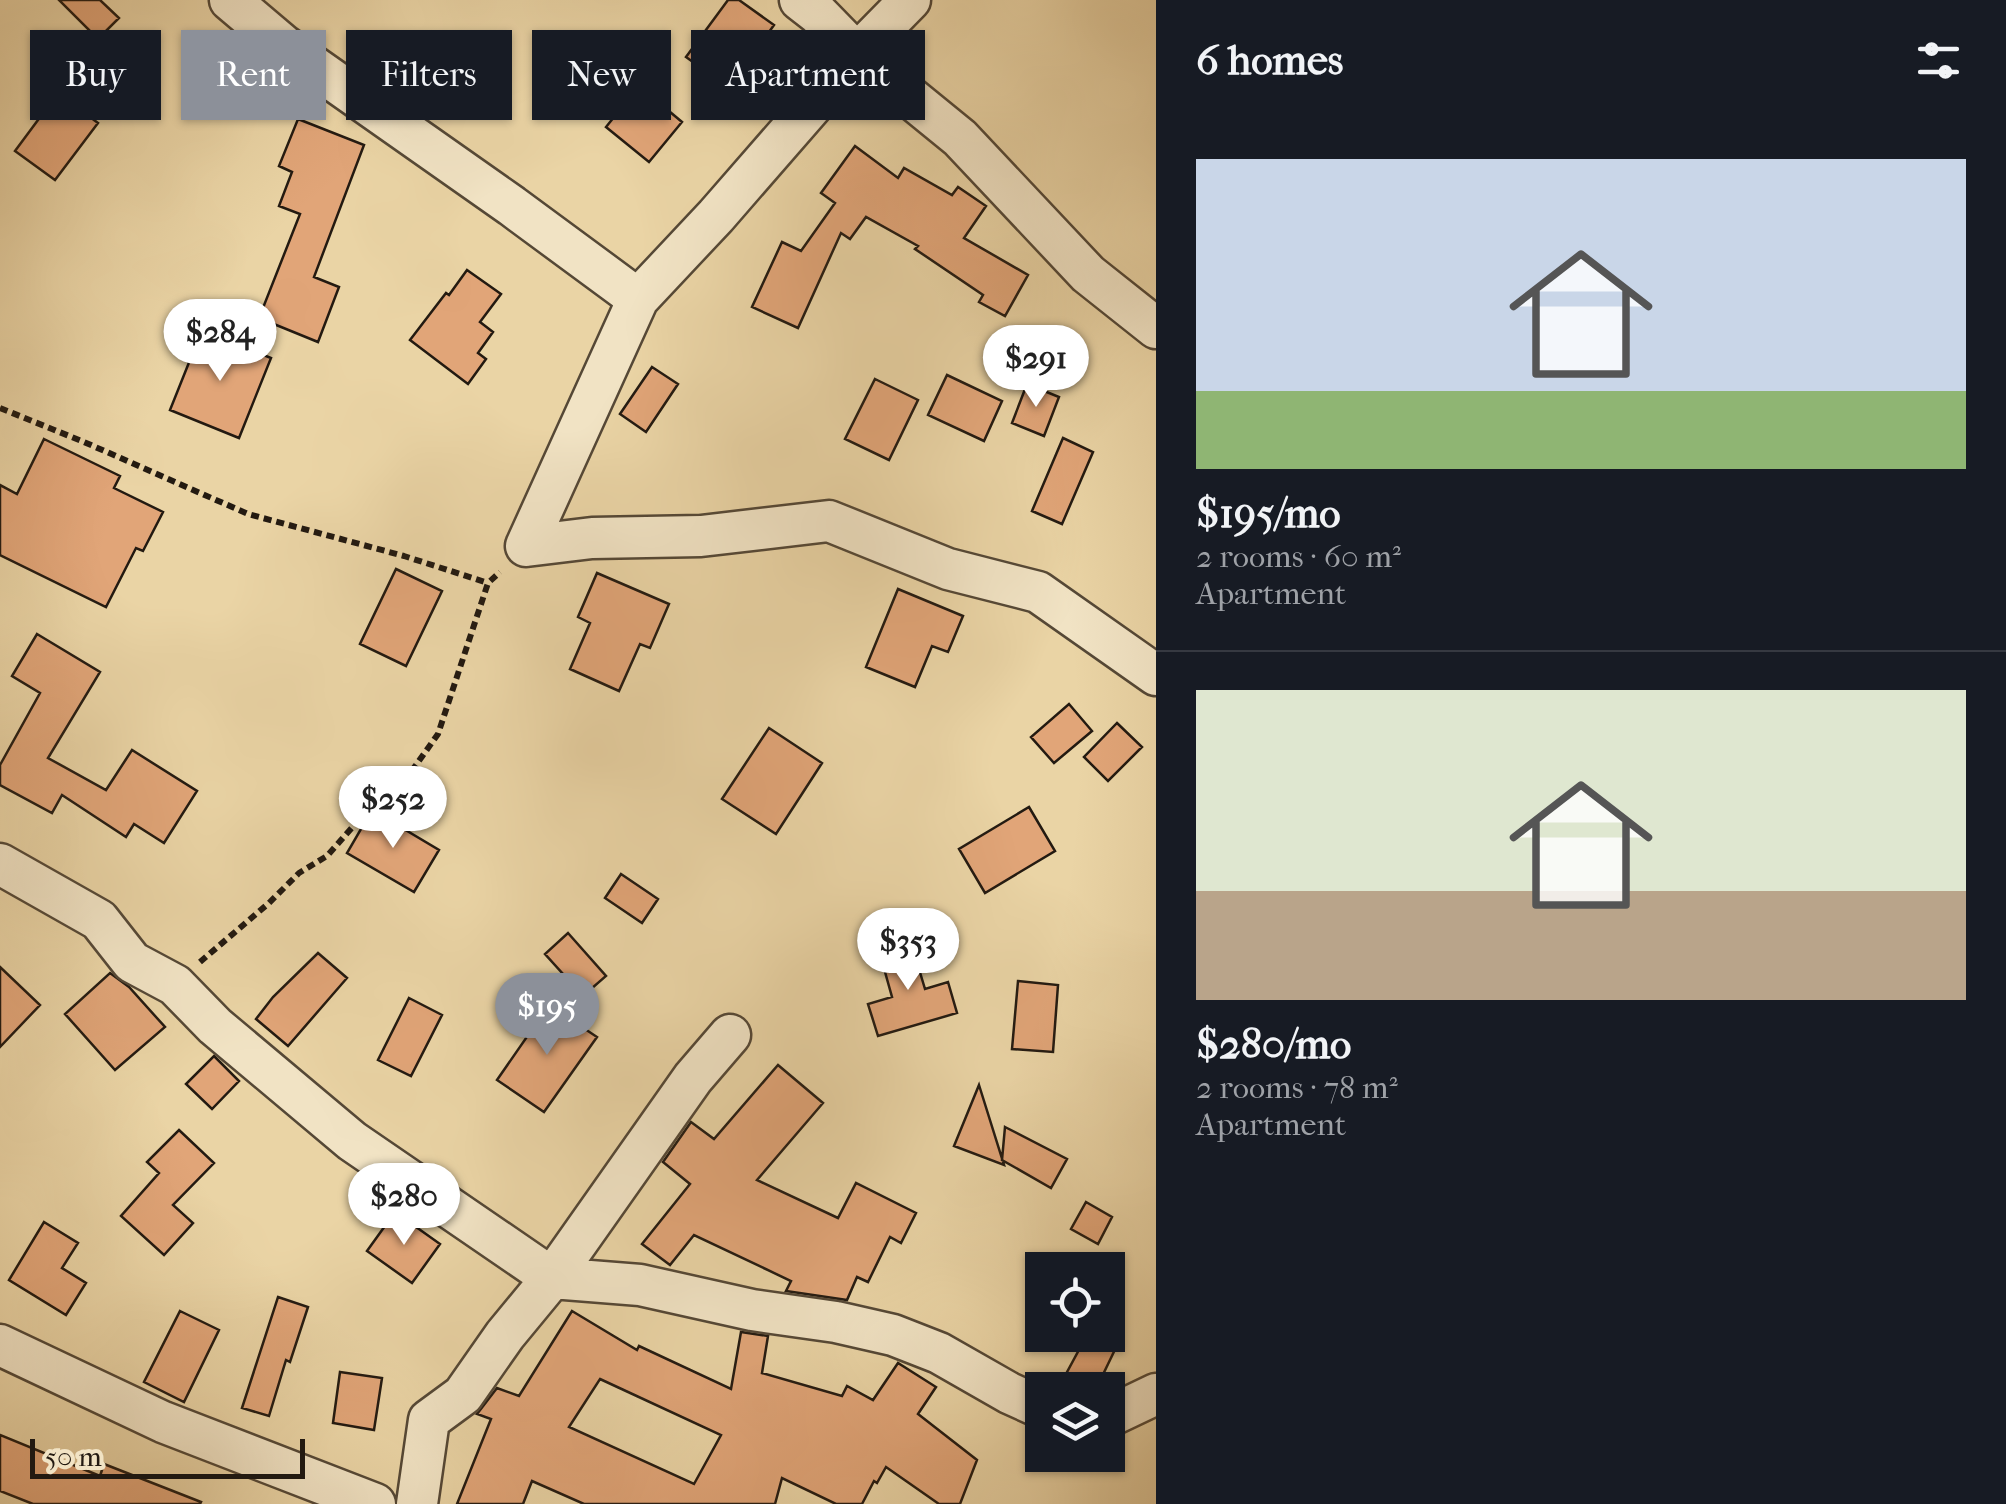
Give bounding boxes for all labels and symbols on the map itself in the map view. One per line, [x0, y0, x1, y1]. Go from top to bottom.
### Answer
pin: $284 [161, 299, 279, 384]
pin: $291 [977, 325, 1095, 410]
pin: $252 [334, 766, 452, 851]
pin: $353 [849, 908, 967, 993]
pin: $195 [488, 973, 606, 1058]
pin: $280 [345, 1163, 463, 1248]
scale bar [30, 1434, 305, 1478]

